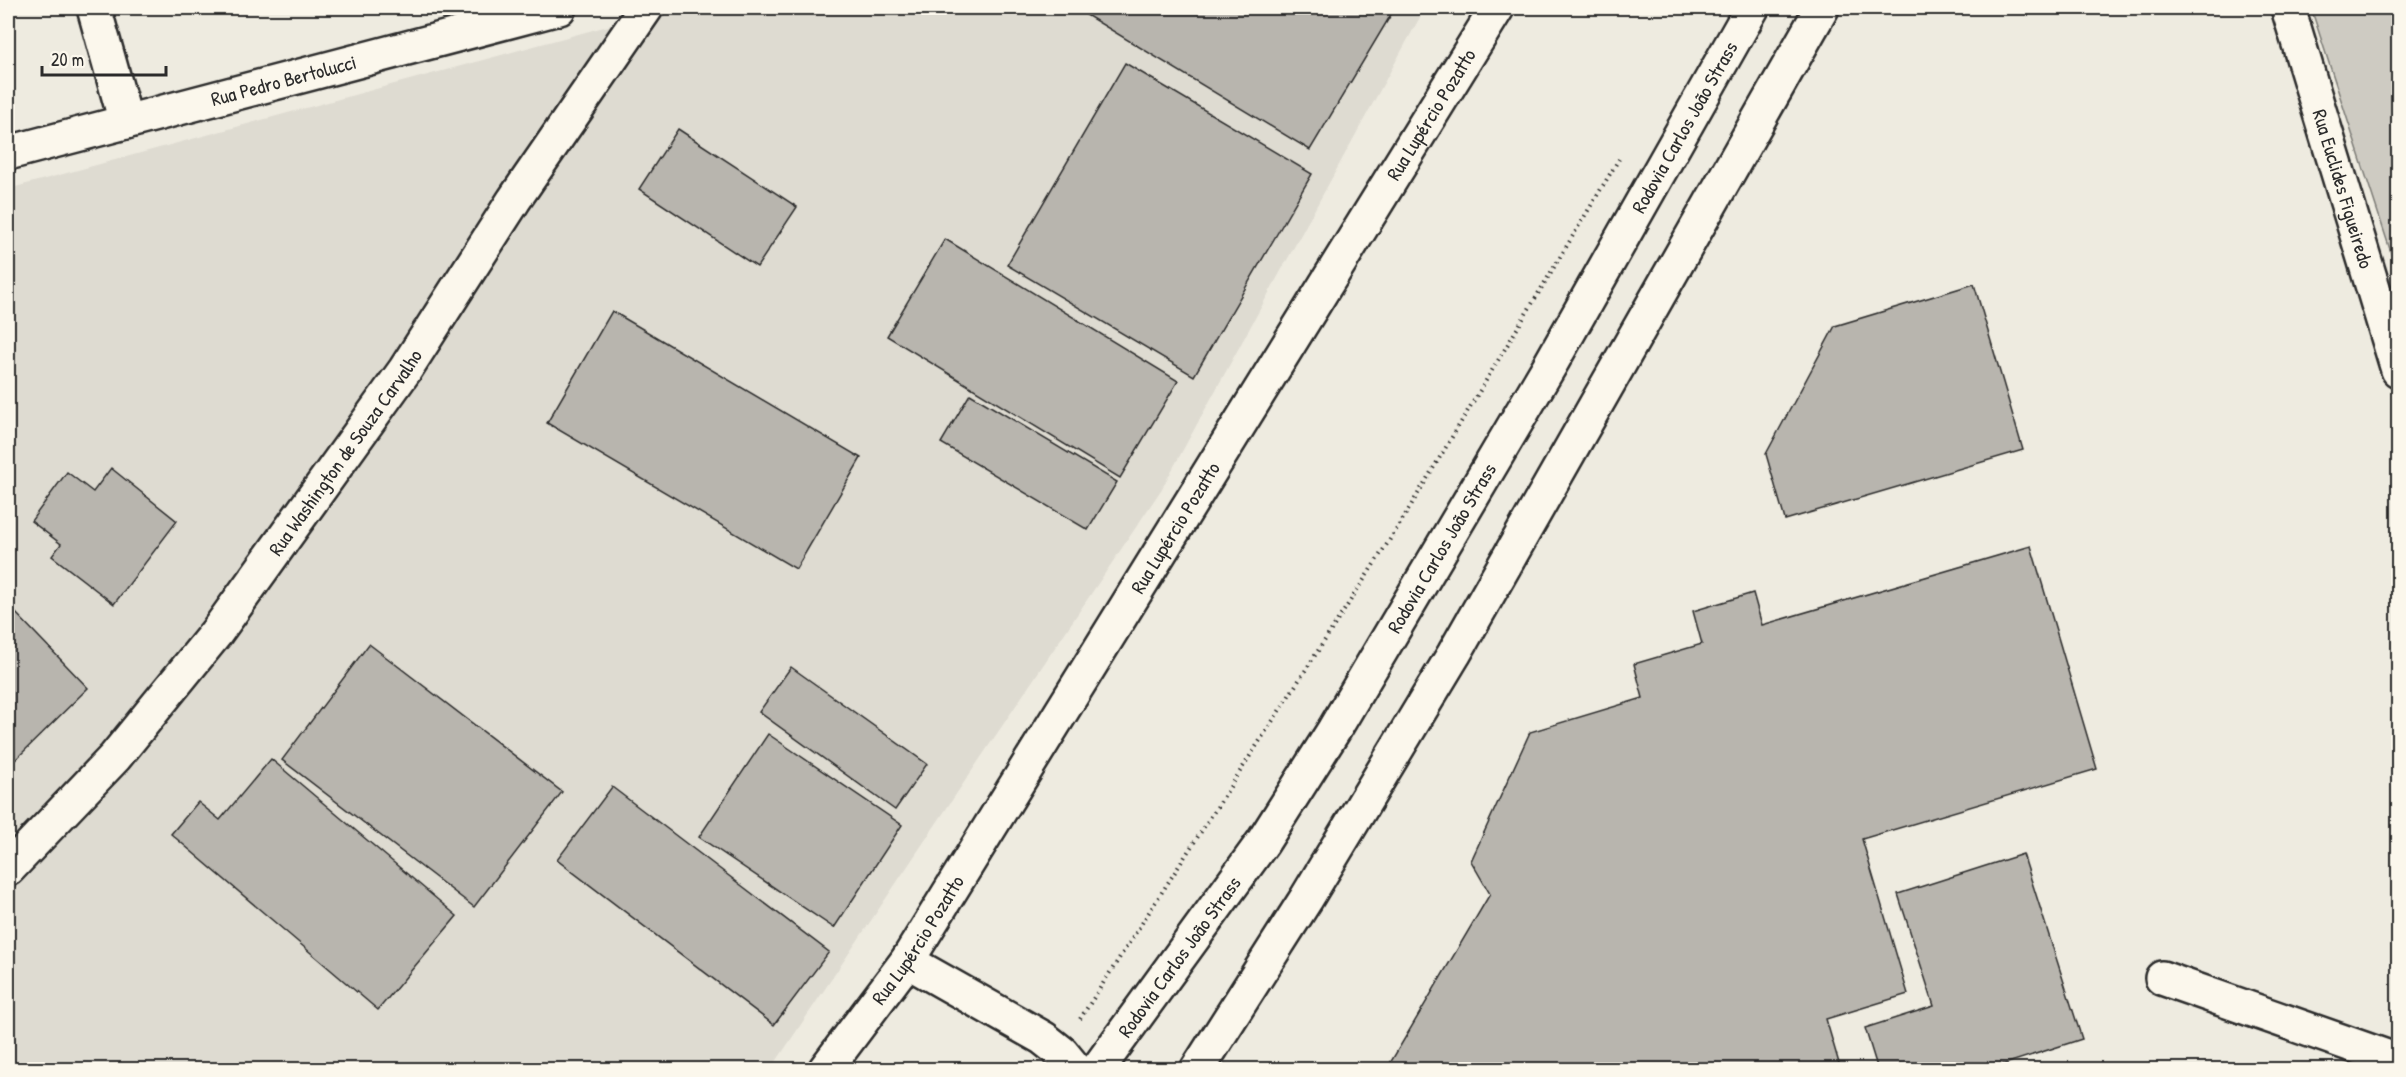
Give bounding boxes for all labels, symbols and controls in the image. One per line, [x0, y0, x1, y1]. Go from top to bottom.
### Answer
street label: Rodovia Carlos João Strass [1625, 36, 1744, 218]
scale bar [42, 39, 166, 77]
street label: Rua Lupércio Pozatto [1380, 43, 1482, 185]
text: 20 m [51, 47, 84, 72]
street label: Rua Pedro Bertolucci [208, 48, 359, 112]
street label: Rua Euclides Figueiredo [2307, 106, 2380, 272]
street label: Rua Washington de Souza Carvalho [262, 344, 428, 561]
street label: Rua Lupércio Pozatto [1124, 457, 1226, 598]
street label: Rodovia Carlos João Strass [1380, 458, 1502, 638]
street label: Rua Lupércio Pozatto [865, 870, 970, 1010]
street label: Rodovia Carlos João Strass [1111, 870, 1247, 1043]

